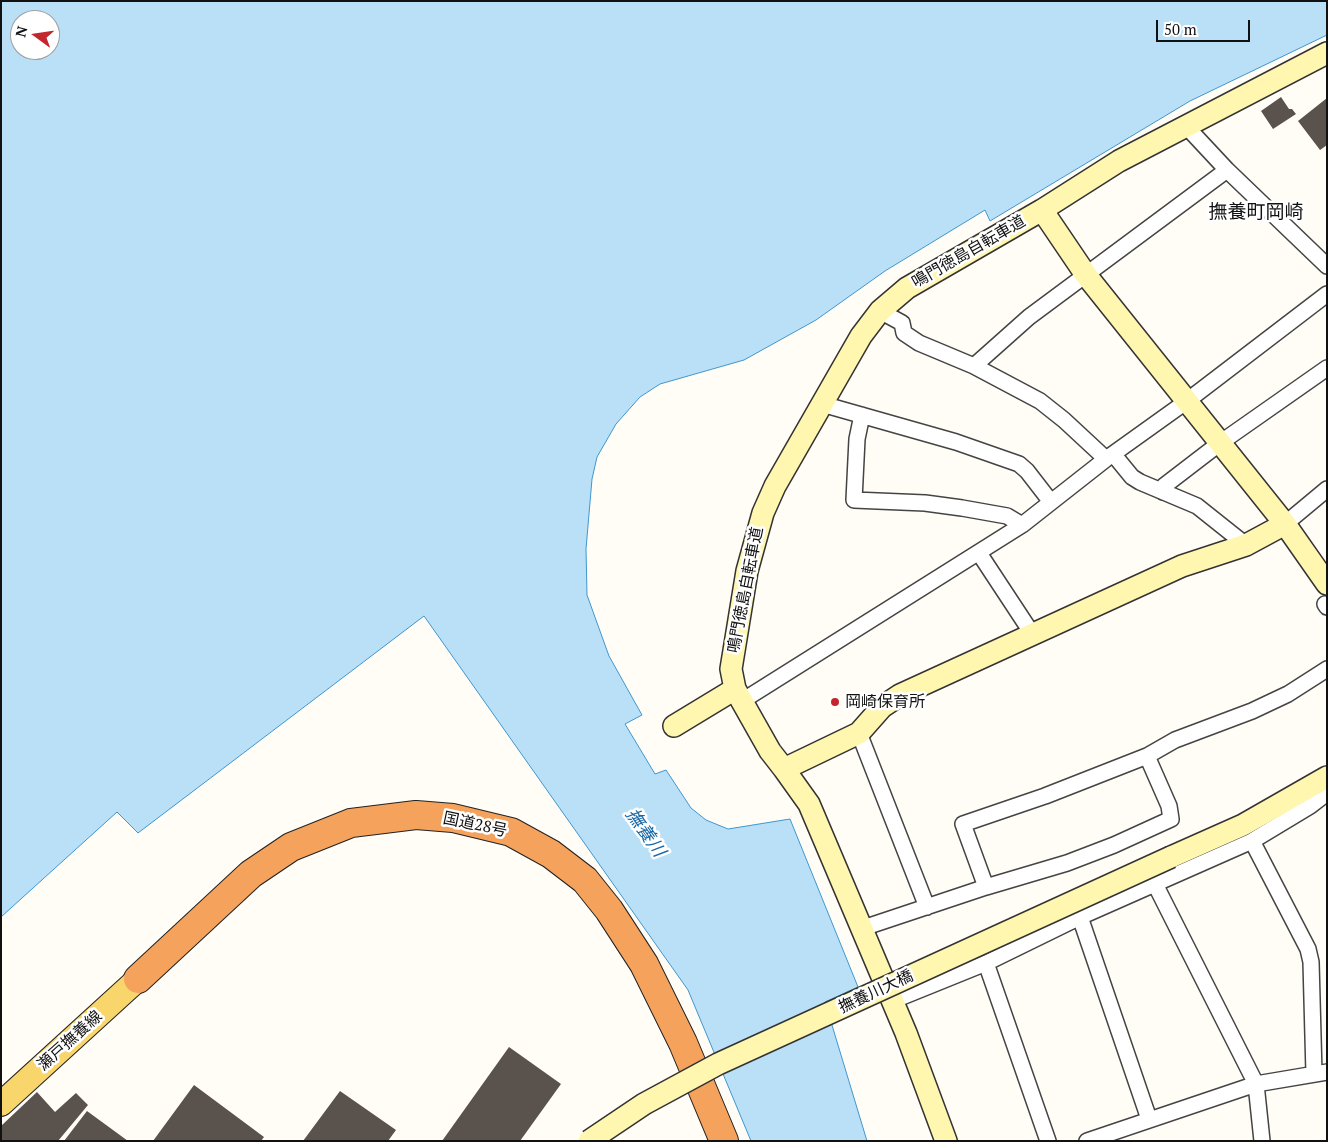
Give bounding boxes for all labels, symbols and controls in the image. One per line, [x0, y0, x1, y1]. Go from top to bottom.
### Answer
north arrow [10, 10, 60, 60]
scale bar [1158, 10, 1252, 42]
text: 50 m [1164, 19, 1197, 39]
text: N [10, 24, 31, 39]
district label: 撫養町岡崎 [1209, 202, 1303, 224]
street label: 鳴門徳島自転車道 [909, 212, 1029, 292]
street label: 鳴門徳島自転車道 [724, 525, 768, 655]
place label: 岡崎保育所 [845, 692, 925, 712]
marker: 岡崎保育所 [829, 696, 841, 708]
water label: 撫養川 [621, 805, 669, 861]
street label: 国道28号 [441, 809, 509, 841]
street label: 撫養川大橋 [836, 966, 916, 1018]
street label: 瀬戸撫養線 [34, 1007, 106, 1075]

